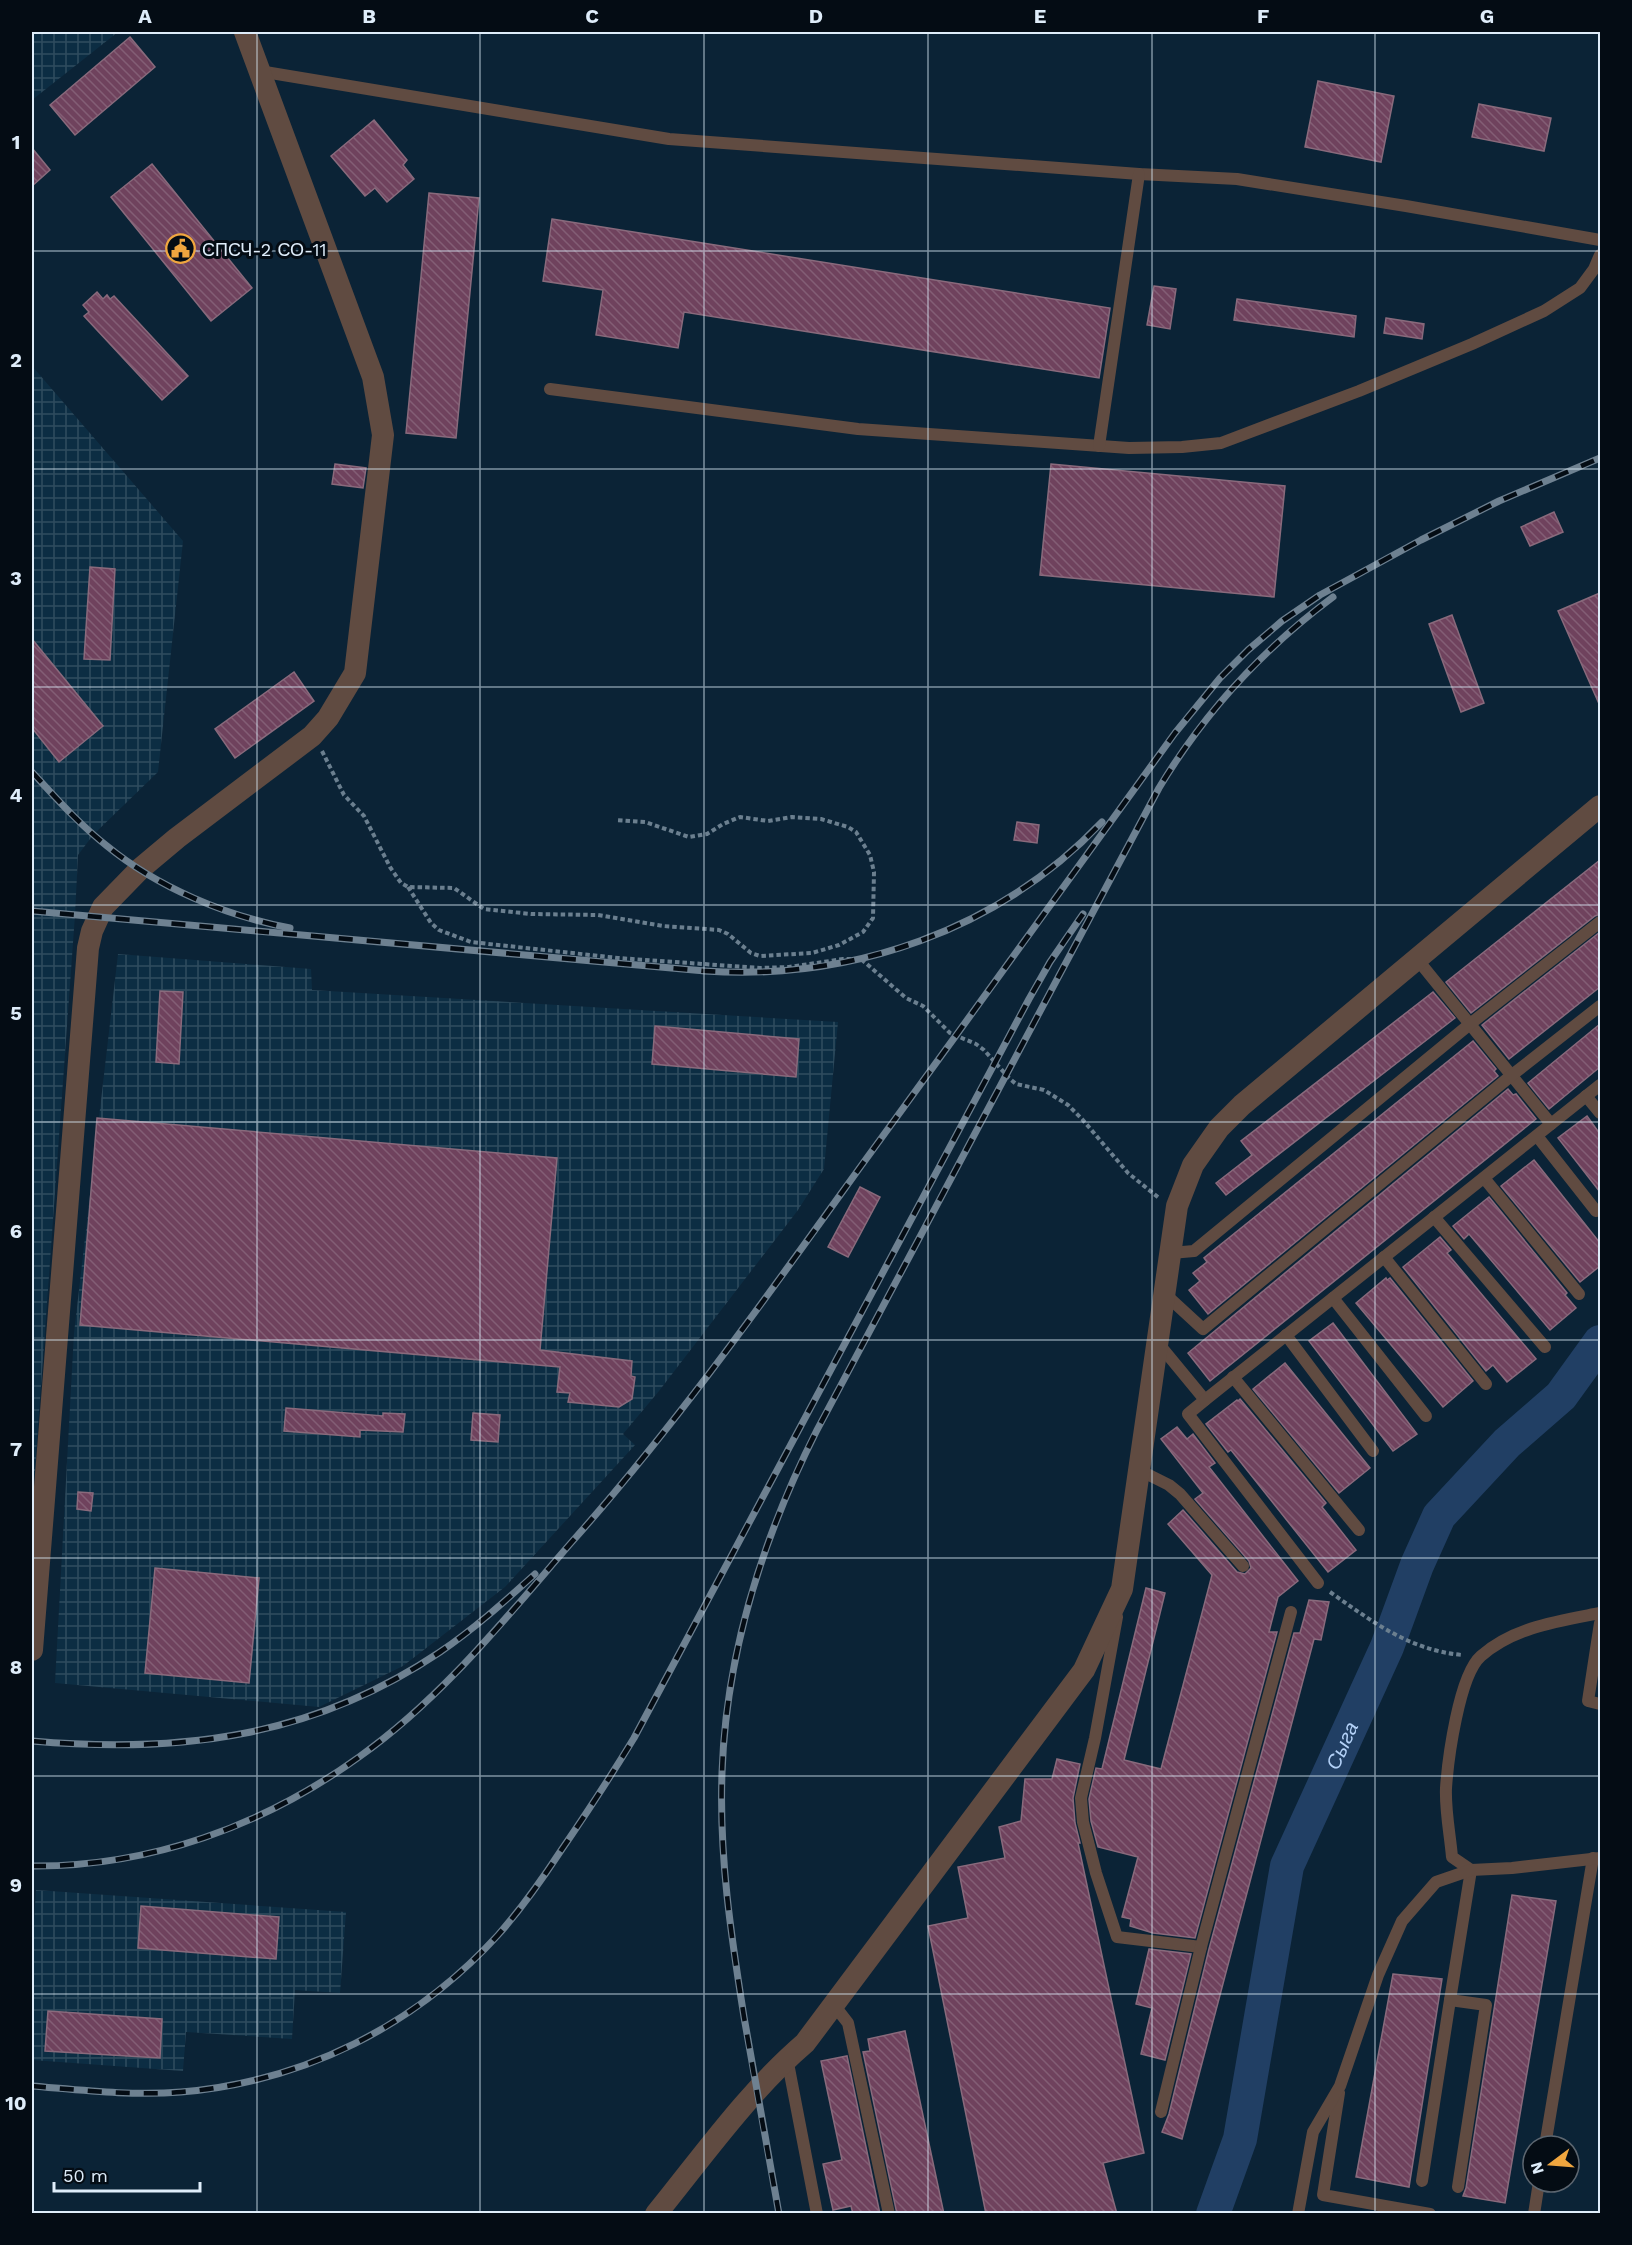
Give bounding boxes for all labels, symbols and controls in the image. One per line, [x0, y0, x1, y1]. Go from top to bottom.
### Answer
text: A [138, 4, 152, 28]
text: B [362, 4, 376, 28]
text: C [585, 4, 599, 28]
text: D [809, 4, 823, 28]
text: E [1034, 4, 1046, 28]
text: F [1257, 4, 1269, 28]
text: G [1480, 4, 1494, 28]
text: 1 [12, 130, 20, 154]
public building icon: СПСЧ-2 СО-11 [165, 233, 197, 265]
place label: СПСЧ-2 СО-11 [202, 239, 327, 260]
text: 2 [10, 348, 22, 372]
text: 3 [10, 566, 22, 590]
text: 4 [10, 783, 23, 807]
text: 5 [10, 1001, 22, 1025]
text: 6 [10, 1219, 22, 1243]
text: 7 [10, 1437, 22, 1461]
text: 8 [10, 1655, 22, 1679]
water label: Сыга [1321, 1718, 1363, 1773]
text: 9 [10, 1873, 22, 1897]
text: 10 [5, 2091, 27, 2115]
north arrow [1521, 2134, 1581, 2194]
scale bar [54, 2155, 200, 2193]
text: N [1526, 2160, 1548, 2176]
text: 50 m [63, 2165, 108, 2186]

